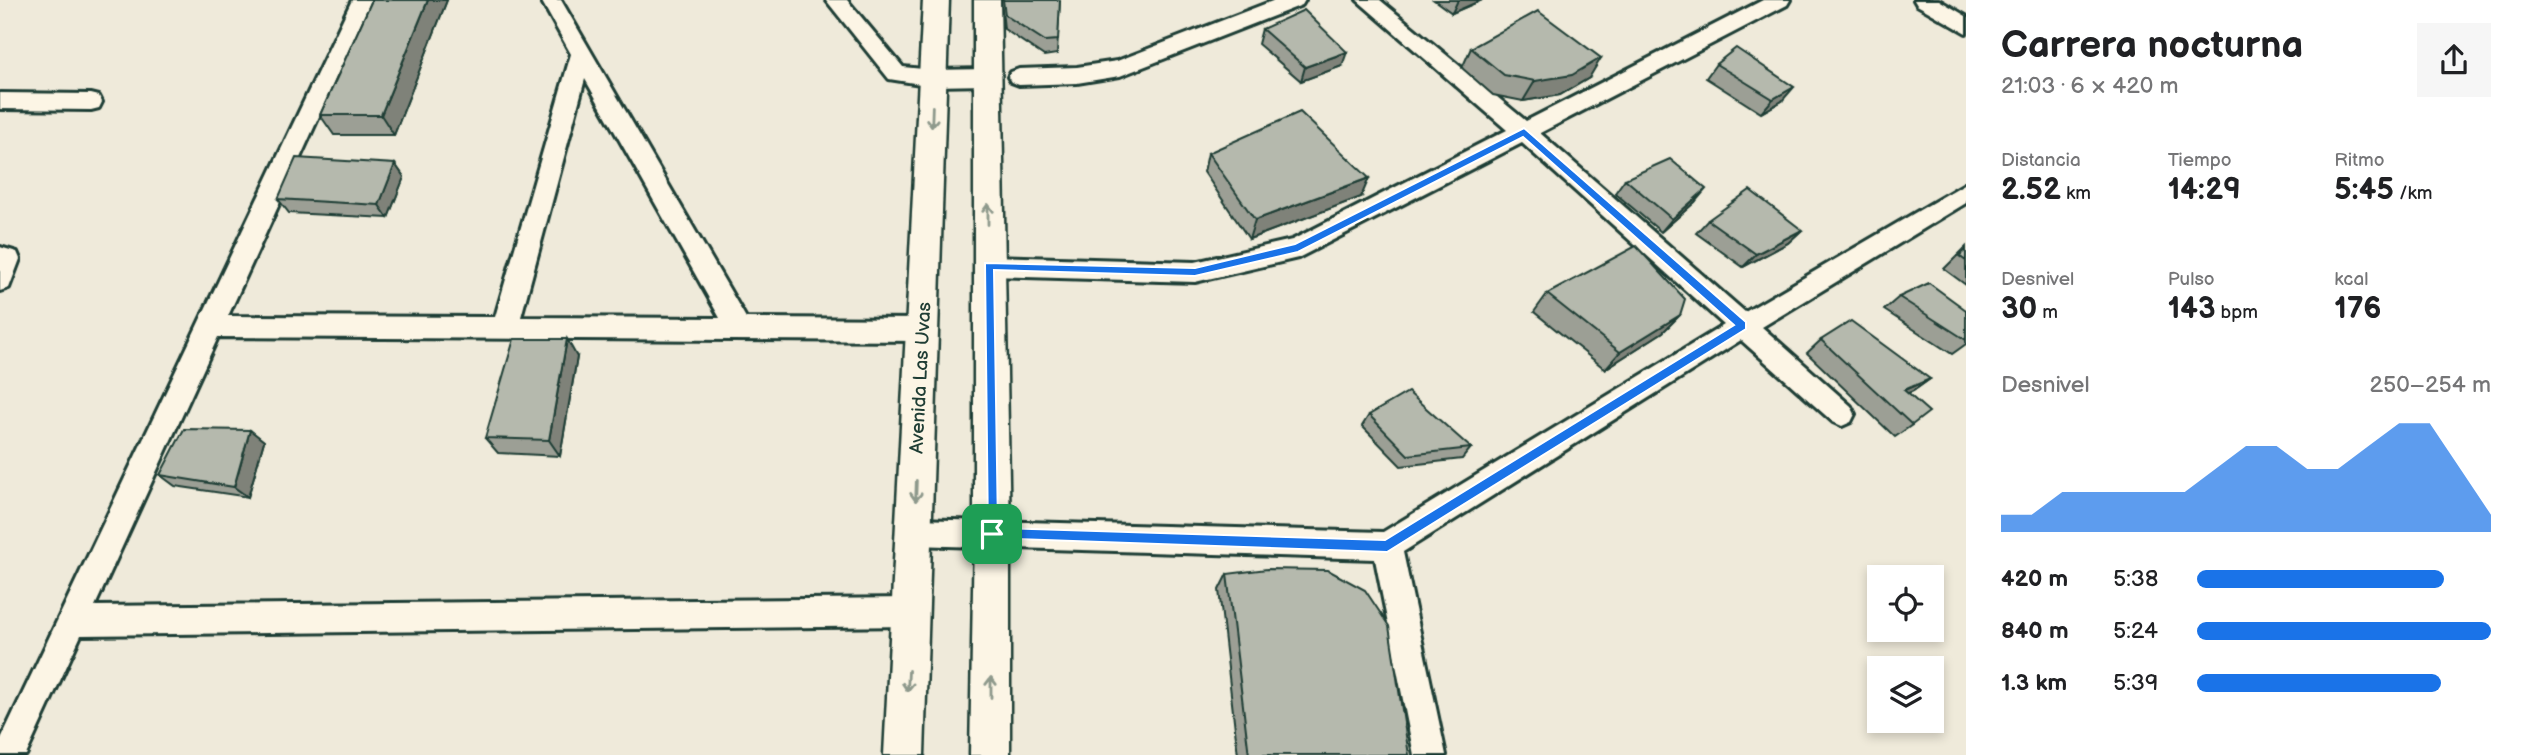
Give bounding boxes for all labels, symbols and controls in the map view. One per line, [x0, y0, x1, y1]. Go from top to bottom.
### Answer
text: Carrera nocturna [2001, 23, 2303, 68]
button: share [2417, 23, 2491, 97]
text: 21:03 · 6 × 420 m [2001, 72, 2179, 100]
one-way arrow [925, 105, 938, 128]
text: Distancia [2001, 149, 2081, 172]
text: Tiempo [2168, 149, 2232, 172]
text: Ritmo [2334, 149, 2385, 172]
text: 2.52 [2001, 172, 2061, 208]
text: 14:29 [2168, 172, 2241, 208]
text: 5:45 [2334, 172, 2394, 208]
text: km [2061, 182, 2091, 205]
text: /km [2394, 182, 2433, 205]
one-way arrow [982, 203, 995, 226]
text: Desnivel [2001, 268, 2074, 291]
text: Pulso [2168, 268, 2215, 291]
text: kcal [2334, 268, 2368, 291]
text: 30 [2001, 291, 2037, 327]
text: 143 [2168, 291, 2215, 327]
text: 176 [2334, 291, 2381, 327]
text: m [2037, 301, 2058, 324]
text: bpm [2215, 301, 2258, 324]
street label: Avenida Las Uvas [906, 302, 936, 454]
text: Desnivel [2001, 371, 2090, 399]
text: 250–254 m [2370, 371, 2491, 399]
one-way arrow [910, 480, 923, 503]
pin [962, 504, 1022, 564]
icon: arrive [973, 515, 1011, 553]
map controls [1867, 565, 1944, 733]
button: locate [1867, 565, 1944, 642]
text: 420 m [2001, 565, 2068, 593]
text: 5:38 [2113, 565, 2158, 593]
text: 840 m [2001, 617, 2069, 645]
text: 5:24 [2113, 617, 2158, 645]
button: layers [1867, 656, 1944, 733]
one-way arrow [901, 669, 914, 692]
text: 1.3 km [2001, 669, 2067, 697]
text: 5:39 [2113, 669, 2158, 697]
one-way arrow [984, 676, 998, 699]

